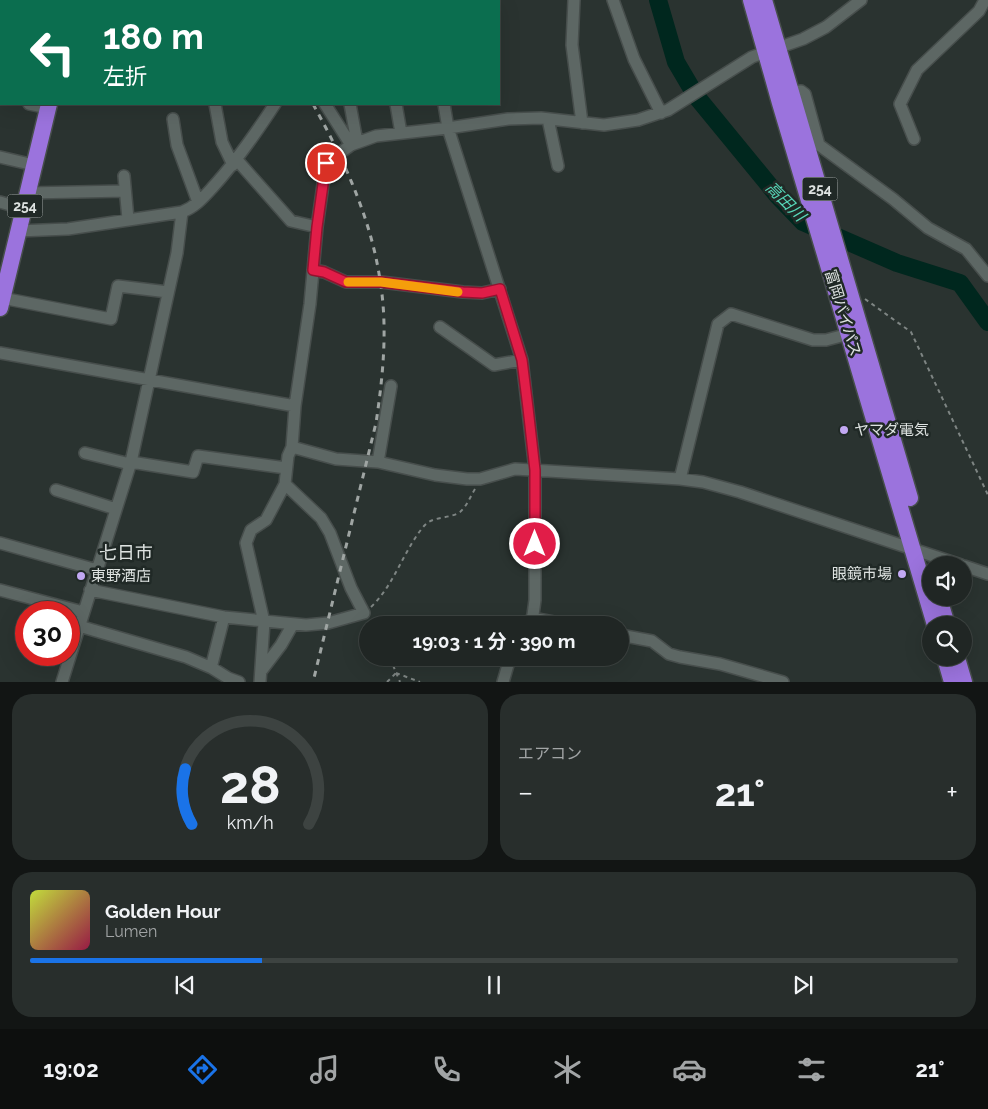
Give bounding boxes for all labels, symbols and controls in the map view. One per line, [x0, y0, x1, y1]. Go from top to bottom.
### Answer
text: 180 m [103, 16, 204, 57]
icon: left [20, 20, 85, 85]
text: 左折 [103, 63, 147, 89]
pin [305, 142, 347, 184]
icon: arrive [312, 149, 340, 177]
water label: 高田川 [762, 178, 811, 226]
road number: 254 [802, 178, 838, 200]
road number: 254 [8, 195, 42, 218]
street label: 富岡バイパス [821, 267, 865, 359]
place label: ヤマダ電気 [854, 421, 929, 439]
marker: ヤマダ電気 [838, 424, 850, 436]
position arrow [508, 517, 560, 569]
district label: 七日市 [99, 542, 153, 563]
map controls [922, 556, 972, 666]
button: sound [922, 556, 972, 606]
place label: 眼鏡市場 [832, 565, 892, 583]
place label: 東野酒店 [91, 567, 151, 585]
marker: 眼鏡市場 [896, 568, 908, 580]
marker: 東野酒店 [75, 570, 87, 582]
speed limit sign: 30 [15, 601, 80, 666]
button: search [922, 616, 972, 666]
text: 19:03 · 1 分 · 390 m [413, 630, 575, 652]
text: エアコン [518, 744, 582, 763]
text: 28 [220, 754, 280, 815]
text: 21° [715, 770, 765, 815]
text: − [518, 776, 533, 809]
text: + [946, 776, 958, 809]
text: km/h [226, 812, 274, 833]
text: Golden Hour [105, 900, 221, 922]
text: Lumen [105, 922, 157, 941]
icon: previous [171, 971, 199, 999]
icon: pause [480, 971, 508, 999]
icon: next [789, 971, 817, 999]
icon: directions [185, 1052, 220, 1087]
icon: music [307, 1052, 342, 1087]
icon: phone [429, 1052, 464, 1087]
icon: climate [550, 1052, 585, 1087]
icon: car [672, 1052, 707, 1087]
icon: filters [794, 1052, 829, 1087]
text: 19:02 [43, 1056, 99, 1082]
text: 21° [916, 1056, 945, 1082]

